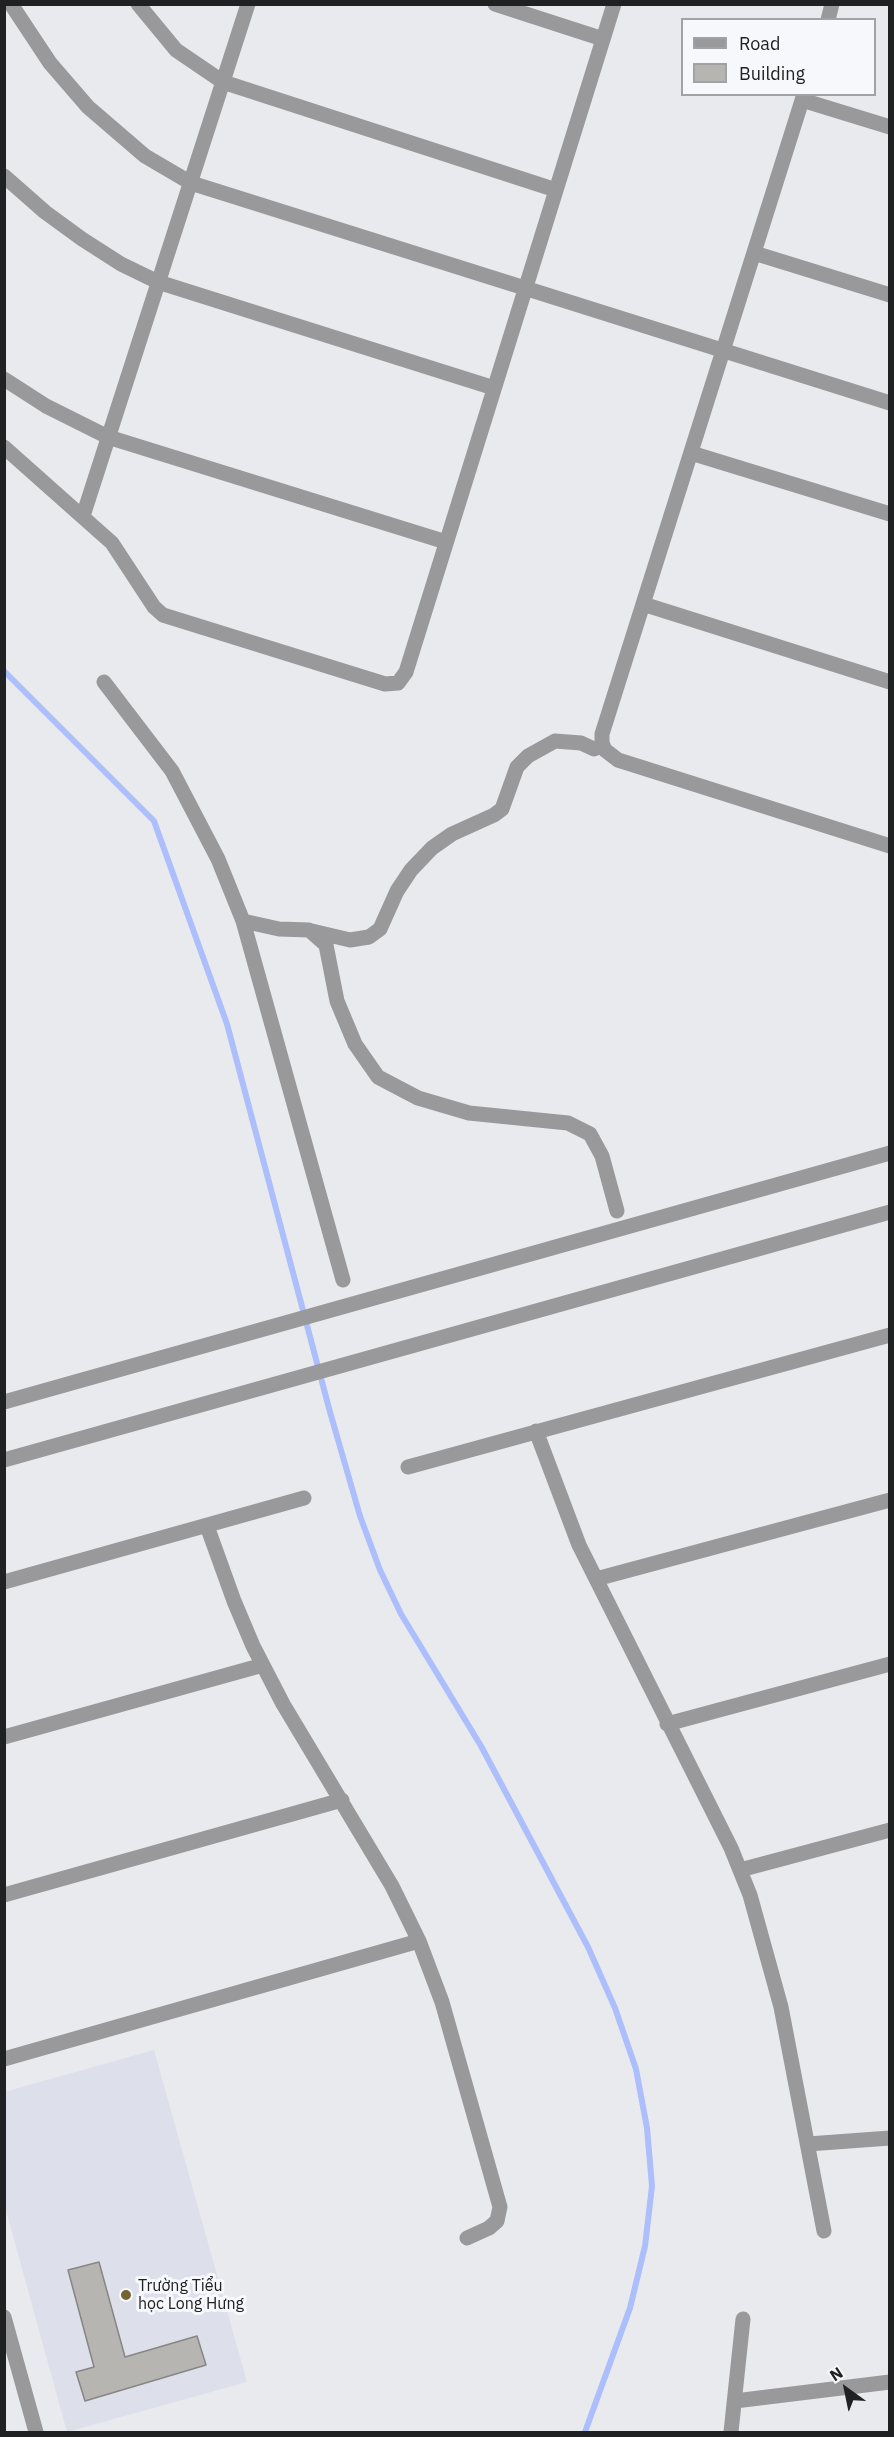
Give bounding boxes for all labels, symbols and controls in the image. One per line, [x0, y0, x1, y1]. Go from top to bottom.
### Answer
legend [681, 18, 876, 96]
text: Road [739, 32, 780, 55]
text: Building [739, 62, 805, 85]
place label: Trường Tiểu học Long Hưng [138, 2276, 244, 2314]
marker: Trường Tiểu học Long Hưng [119, 2288, 133, 2302]
north arrow [816, 2359, 876, 2419]
text: N [826, 2362, 847, 2385]

